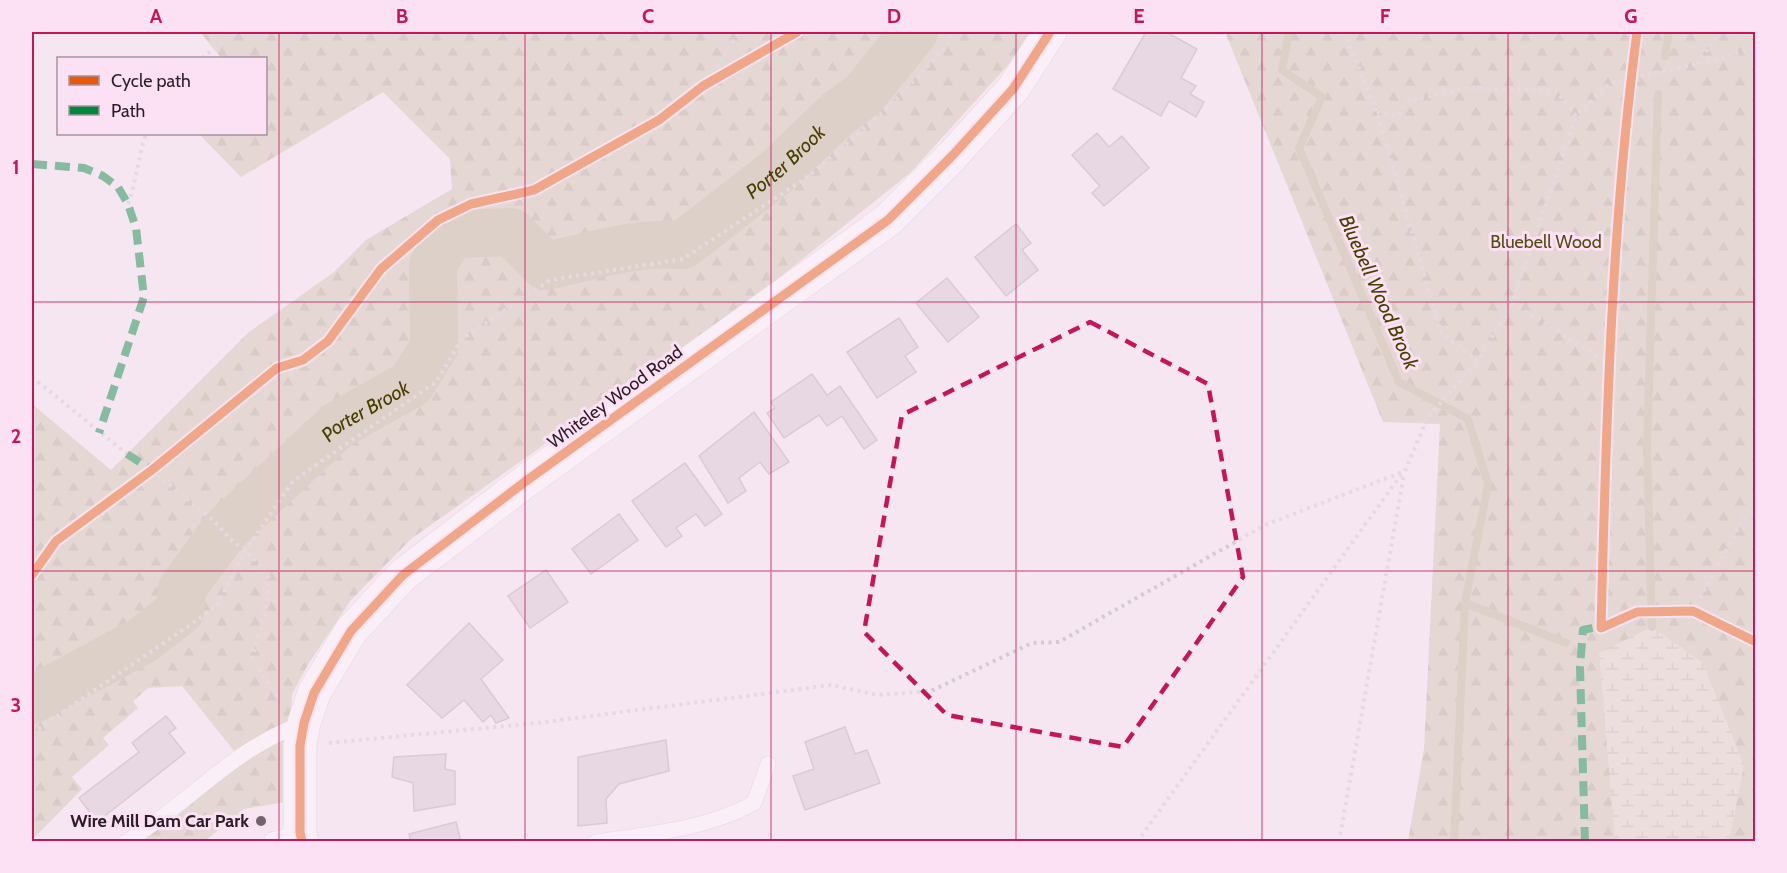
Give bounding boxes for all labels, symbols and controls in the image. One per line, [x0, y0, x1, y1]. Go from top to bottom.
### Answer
text: A [150, 4, 163, 28]
text: B [396, 4, 408, 28]
text: C [642, 4, 654, 28]
text: D [887, 4, 901, 28]
text: E [1133, 4, 1145, 28]
text: F [1380, 4, 1391, 28]
text: G [1624, 4, 1638, 28]
legend [57, 57, 267, 135]
text: Cycle path [111, 70, 191, 92]
text: Path [111, 100, 145, 122]
water label: Porter Brook [741, 119, 831, 204]
text: 1 [12, 155, 20, 179]
water label: Bluebell Wood Brook [1334, 211, 1424, 374]
park label: Bluebell Wood [1490, 231, 1602, 253]
street label: Whiteley Wood Road [543, 341, 687, 453]
water label: Porter Brook [316, 375, 415, 447]
text: 2 [11, 424, 21, 448]
text: 3 [11, 693, 21, 717]
place label: Wire Mill Dam Car Park [70, 810, 249, 832]
marker: Wire Mill Dam Car Park [254, 814, 268, 828]

